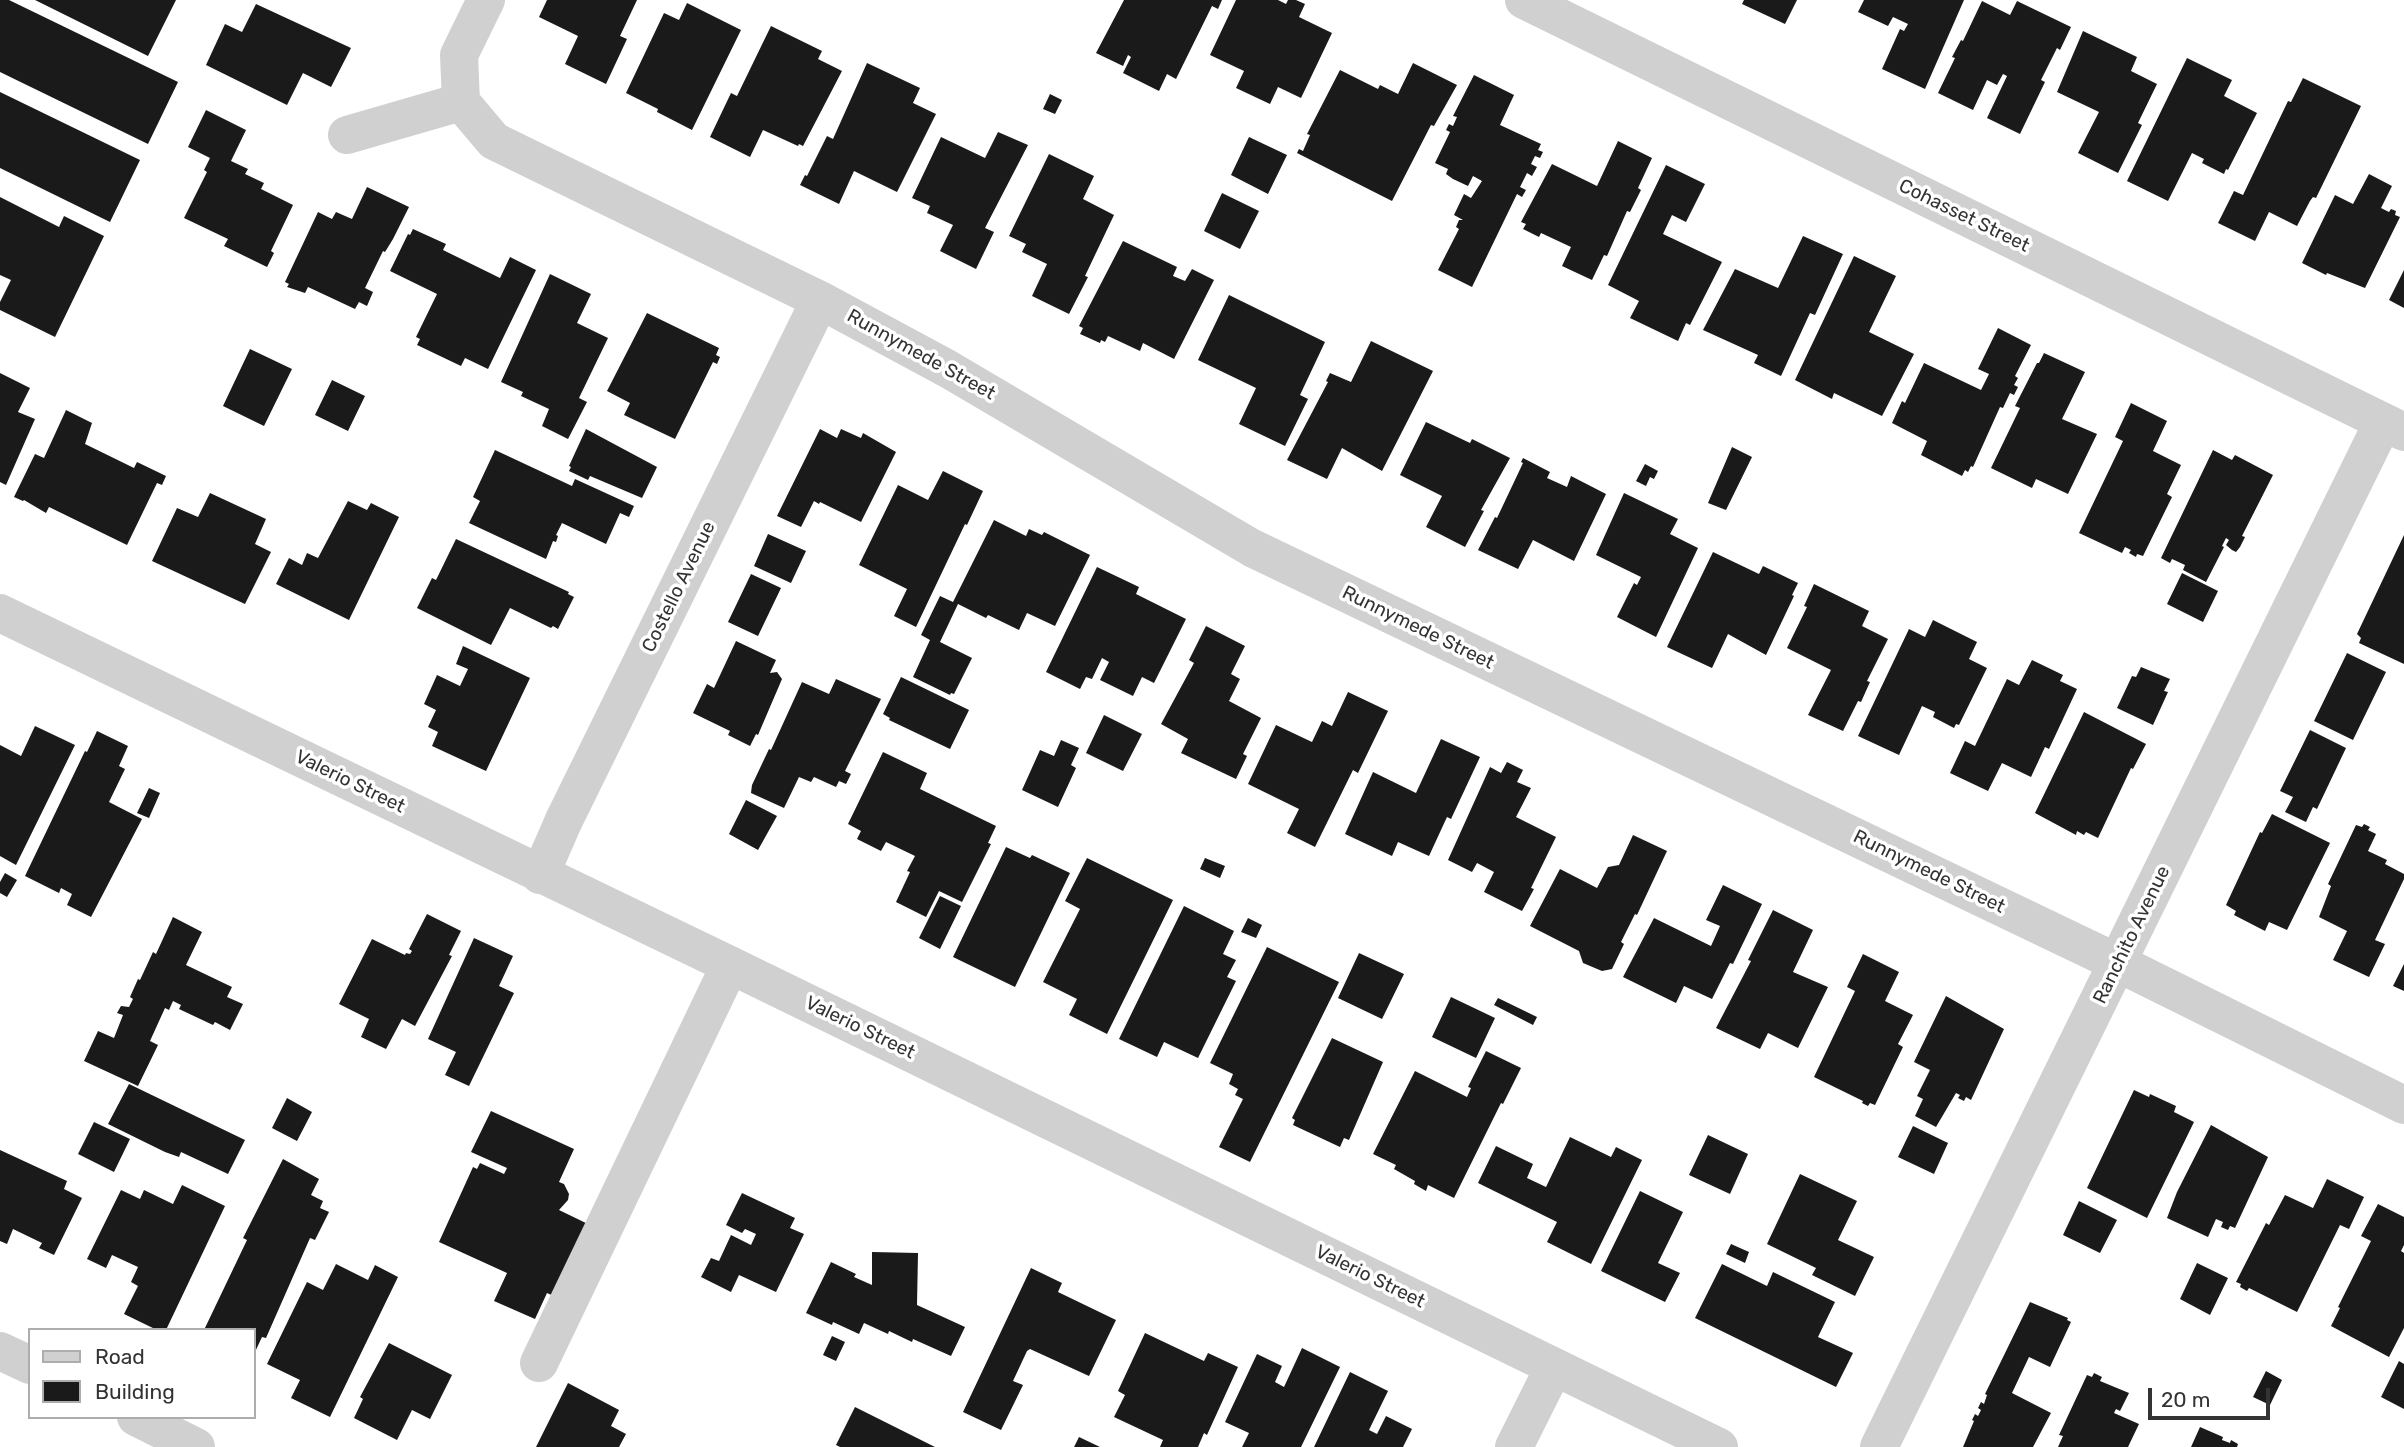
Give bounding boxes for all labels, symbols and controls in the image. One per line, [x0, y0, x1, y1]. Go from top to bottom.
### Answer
street label: Cohasset Street [1895, 175, 2033, 257]
street label: Runnymede Street [843, 305, 999, 405]
street label: Costello Avenue [637, 518, 721, 656]
street label: Runnymede Street [1338, 581, 1498, 675]
street label: Valerio Street [291, 746, 409, 818]
street label: Runnymede Street [1849, 825, 2009, 919]
street label: Ranchito Avenue [2089, 862, 2175, 1008]
street label: Valerio Street [801, 992, 919, 1064]
street label: Valerio Street [1311, 1241, 1429, 1313]
legend [28, 1328, 256, 1419]
text: Road [95, 1344, 145, 1369]
scale bar [2152, 1374, 2274, 1418]
text: Building [95, 1379, 175, 1404]
text: 20 m [2161, 1387, 2210, 1412]

